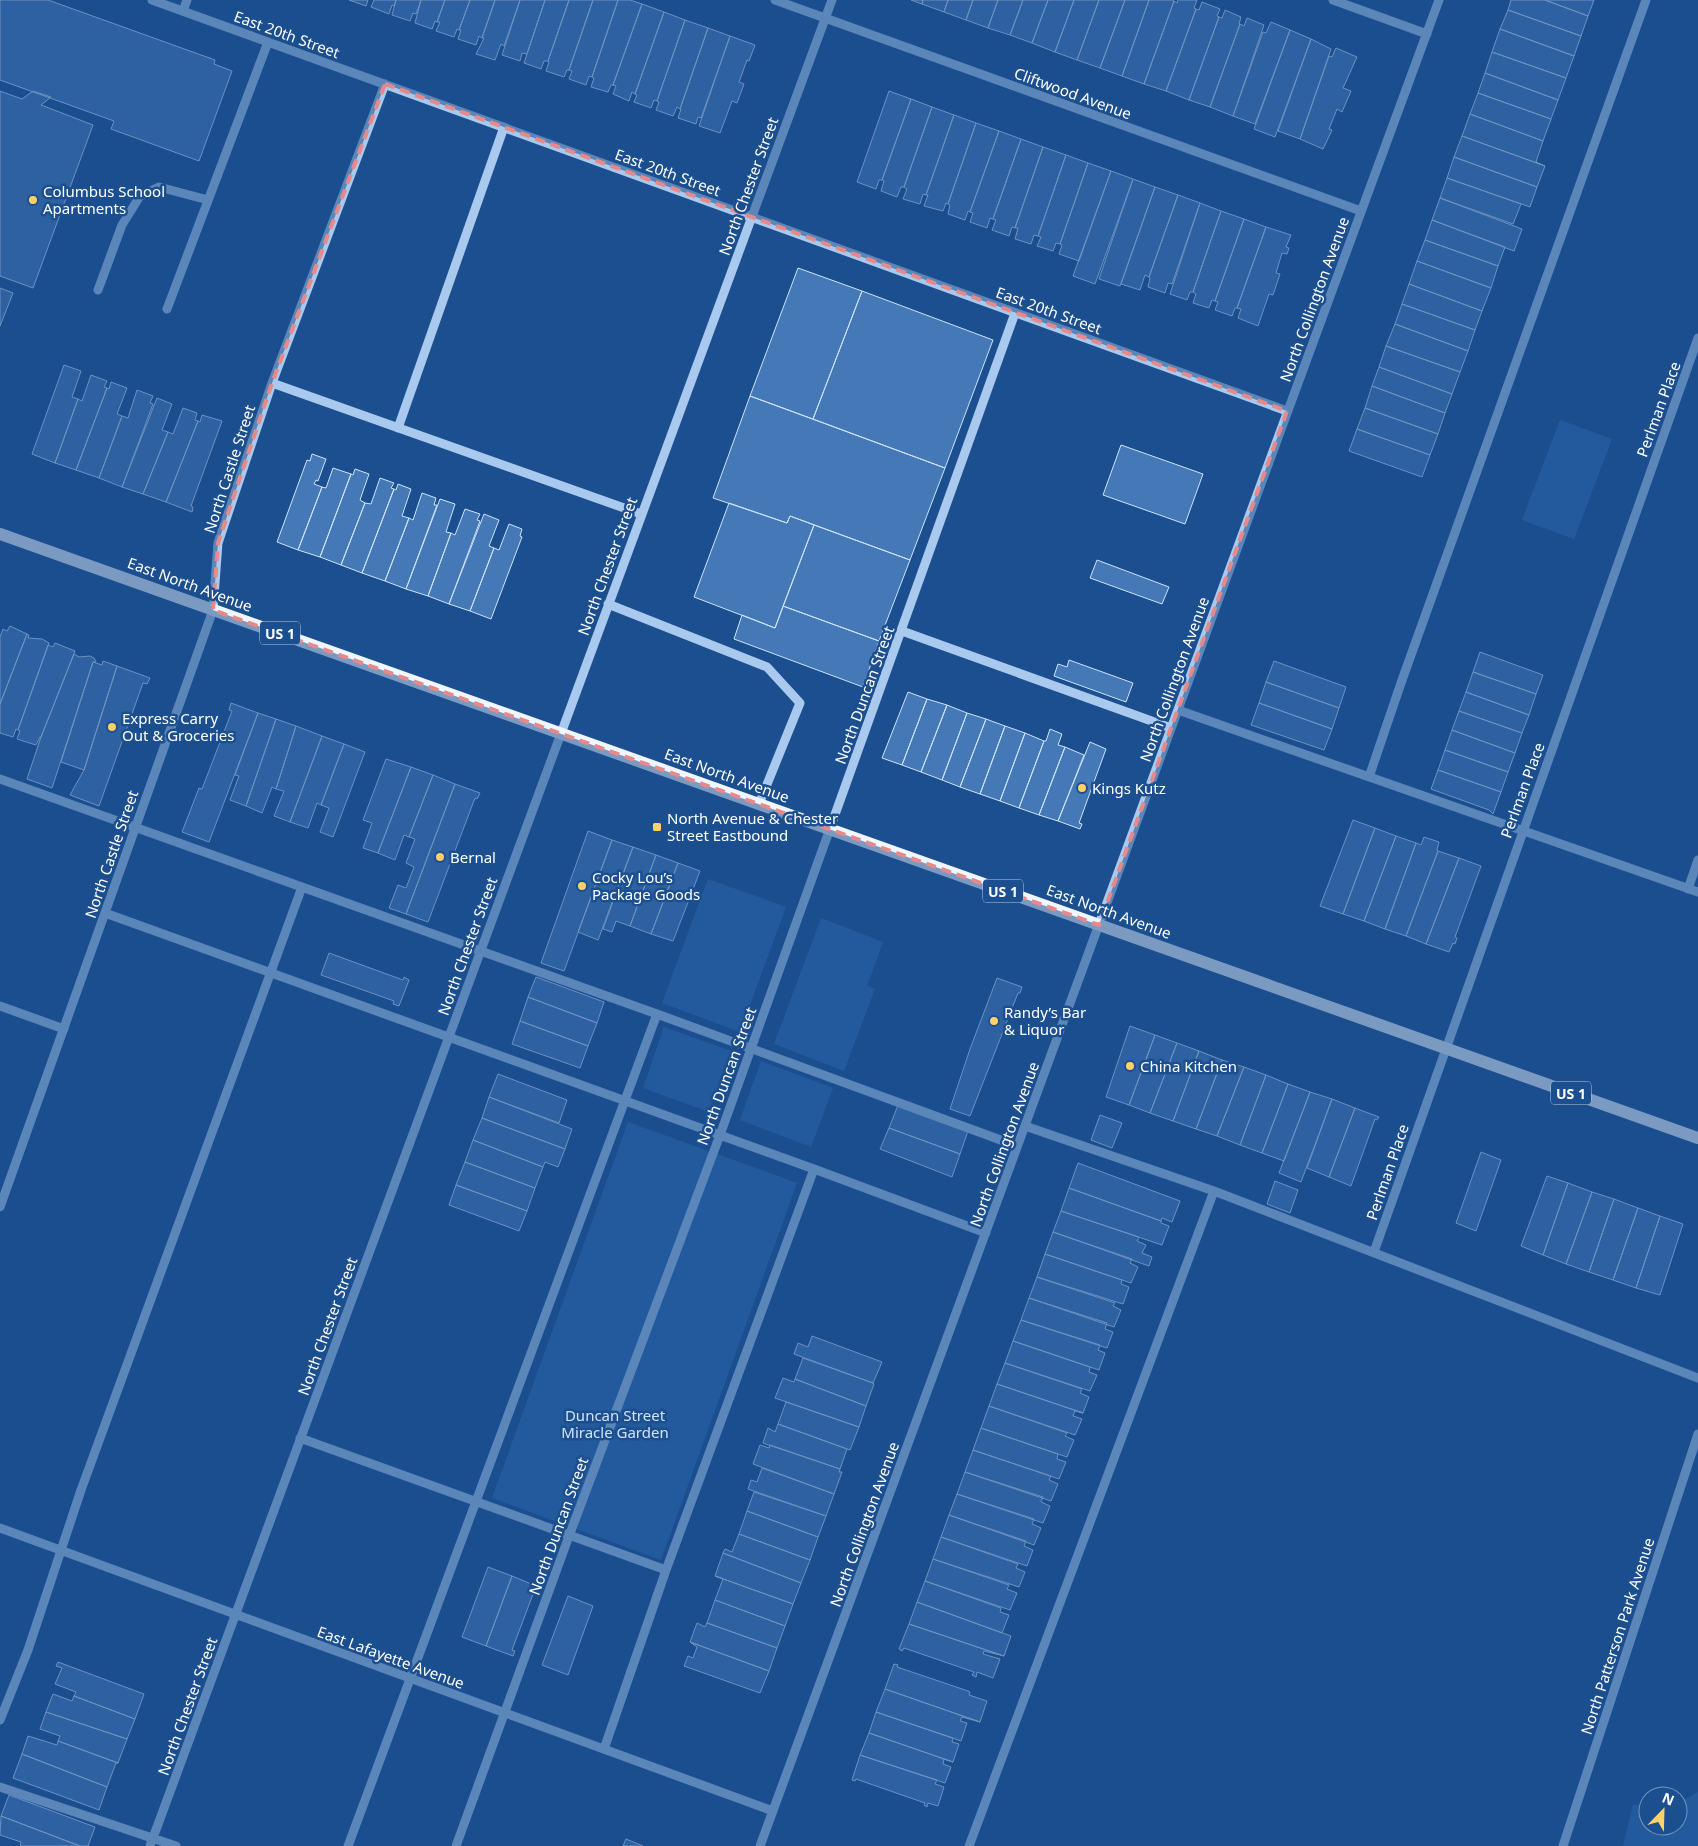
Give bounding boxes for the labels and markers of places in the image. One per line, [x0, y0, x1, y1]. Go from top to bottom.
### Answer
place label: Columbus School Apartments [43, 181, 165, 218]
marker: Columbus School Apartments [27, 194, 39, 206]
place label: Express Carry Out & Groceries [122, 708, 234, 745]
marker: Express Carry Out & Groceries [106, 721, 118, 733]
place label: Kings Kutz [1092, 778, 1166, 798]
marker: Kings Kutz [1076, 782, 1088, 794]
place label: North Avenue & Chester Street Eastbound [667, 808, 838, 845]
marker: North Avenue & Chester Street Eastbound [651, 821, 663, 833]
place label: Bernal [450, 847, 496, 867]
marker: Bernal [434, 851, 446, 863]
place label: Cocky Lou’s Package Goods [592, 867, 700, 904]
marker: Cocky Lou’s Package Goods [576, 880, 588, 892]
place label: Randy’s Bar & Liquor [1004, 1002, 1086, 1039]
marker: Randy’s Bar & Liquor [988, 1015, 1000, 1027]
place label: China Kitchen [1140, 1056, 1237, 1076]
marker: China Kitchen [1124, 1060, 1136, 1072]

